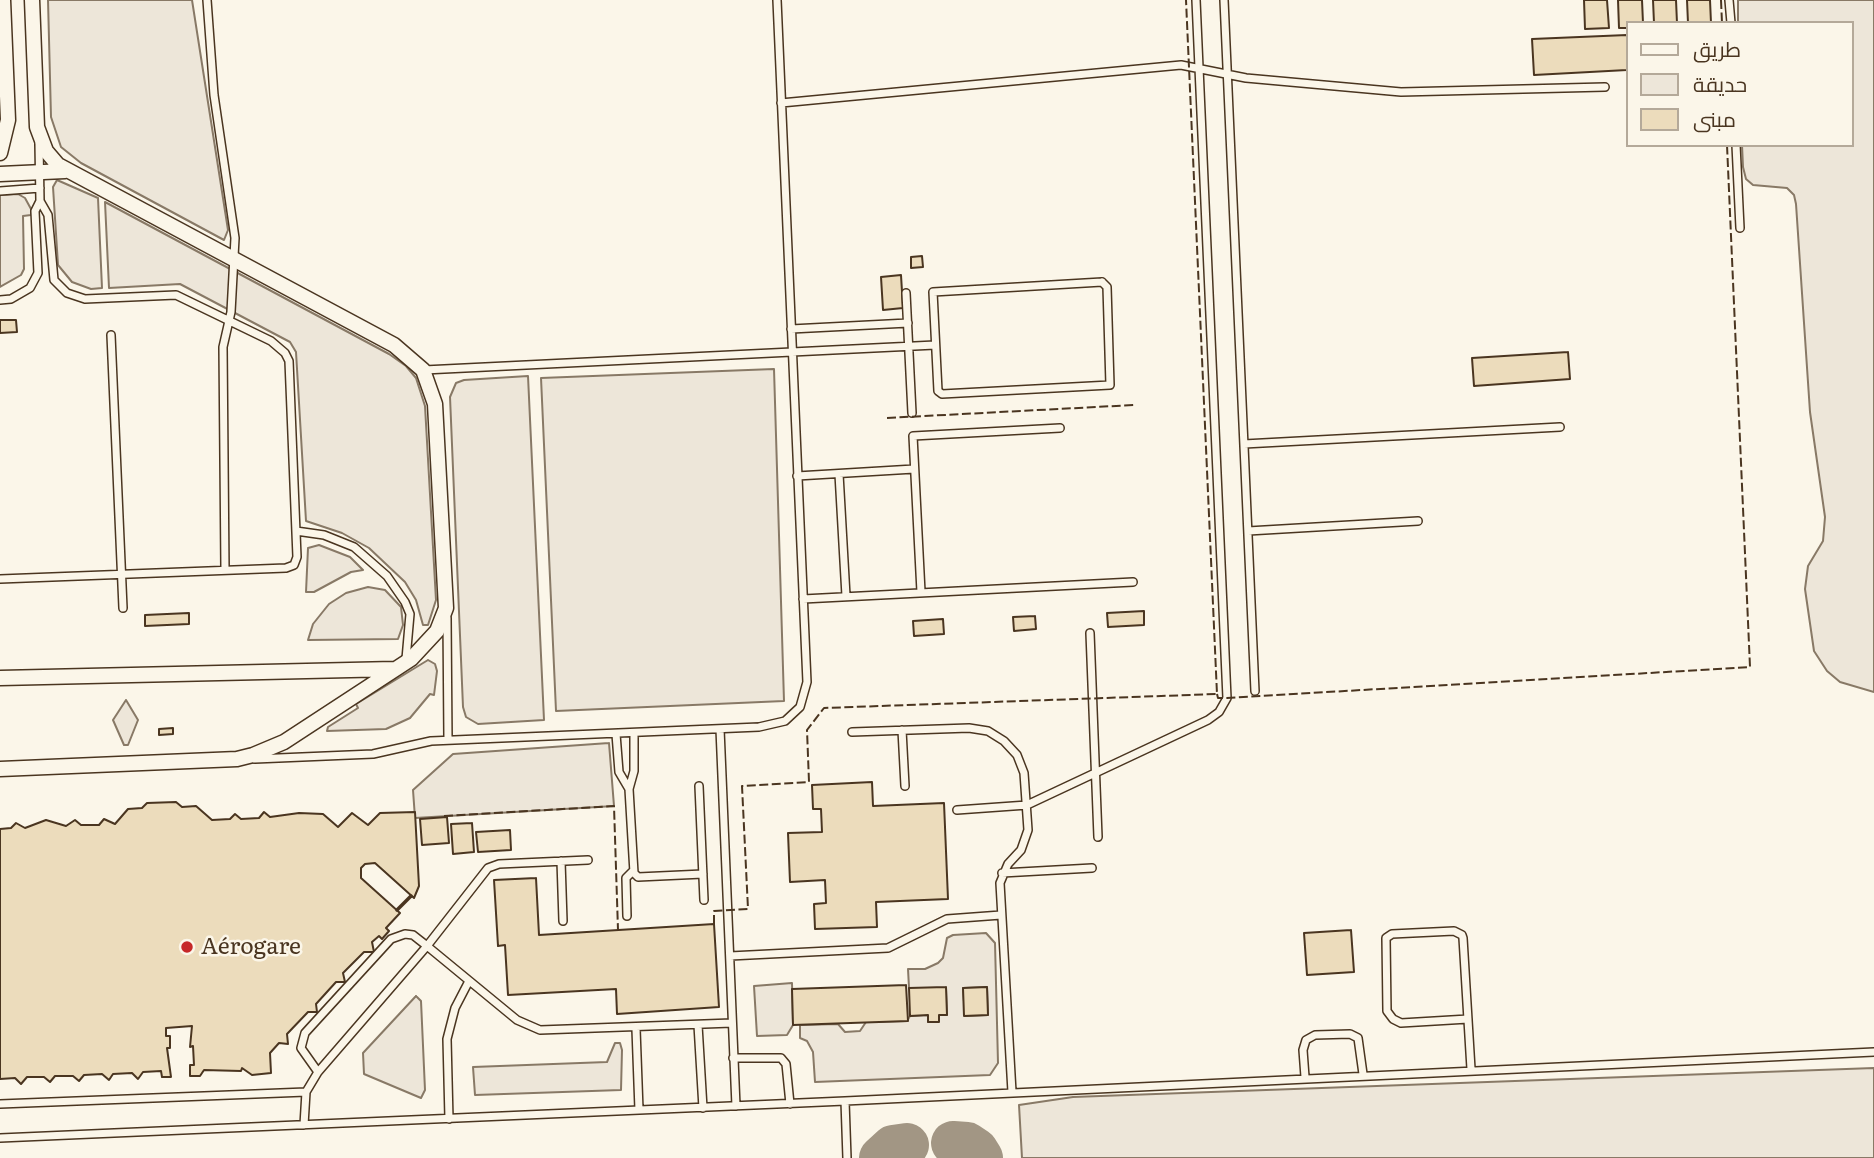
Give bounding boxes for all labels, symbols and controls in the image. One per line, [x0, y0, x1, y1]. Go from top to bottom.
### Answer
legend [1626, 21, 1853, 147]
text: طريق [1693, 32, 1741, 63]
text: حديقة [1693, 67, 1747, 98]
text: مبنى [1693, 102, 1736, 133]
place label: Aérogare [201, 933, 301, 961]
marker: Aérogare [179, 939, 195, 955]

